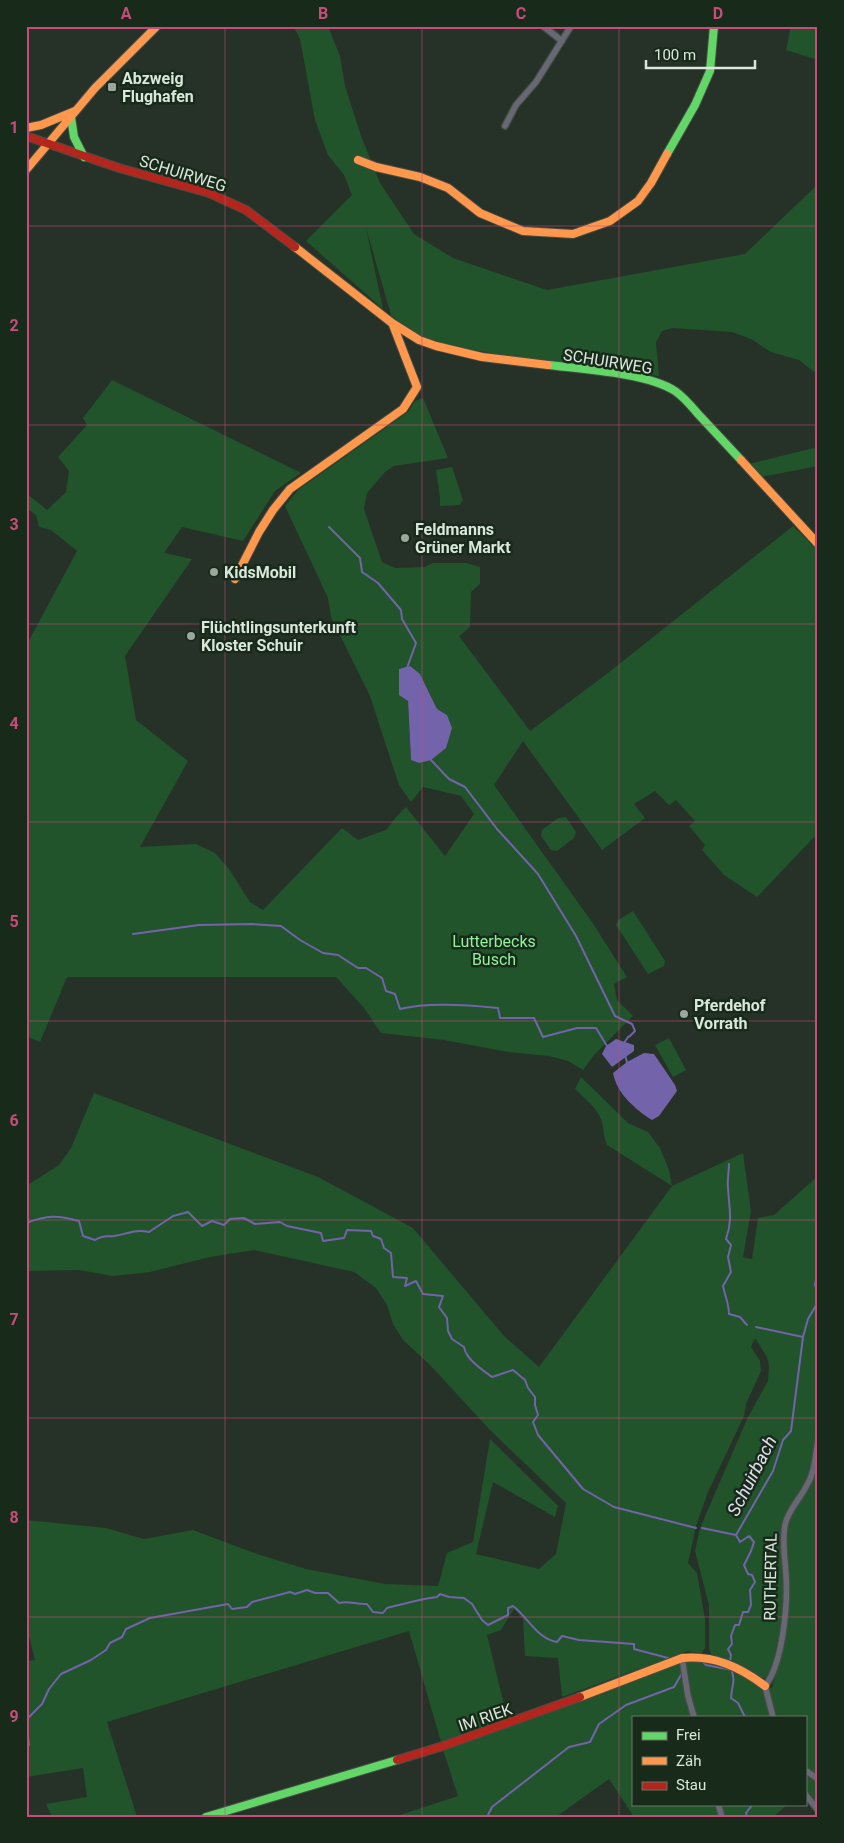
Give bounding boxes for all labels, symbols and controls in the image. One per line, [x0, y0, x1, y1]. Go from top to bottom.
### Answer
text: A [121, 4, 132, 23]
text: B [318, 4, 328, 23]
text: C [516, 4, 526, 23]
text: D [713, 4, 723, 23]
scale bar [646, 38, 755, 70]
text: 100 m [654, 46, 696, 64]
place label: Abzweig Flughafen [122, 69, 194, 106]
marker: Abzweig Flughafen [106, 81, 118, 93]
text: 1 [9, 118, 19, 137]
street label: SCHUIRWEG [137, 151, 229, 196]
text: 2 [9, 316, 19, 335]
street label: SCHUIRWEG [562, 345, 654, 378]
text: 3 [9, 515, 19, 534]
place label: Feldmanns Grüner Markt [415, 520, 511, 557]
marker: Feldmanns Grüner Markt [399, 532, 411, 544]
place label: KidsMobil [224, 563, 296, 582]
marker: KidsMobil [208, 566, 220, 578]
place label: Flüchtlingsunterkunft Kloster Schuir [201, 618, 357, 655]
marker: Flüchtlingsunterkunft Kloster Schuir [185, 630, 197, 642]
text: 4 [9, 714, 19, 733]
text: 5 [9, 912, 19, 931]
park label: Lutterbecks Busch [452, 932, 536, 969]
place label: Pferdehof Vorrath [694, 996, 766, 1033]
marker: Pferdehof Vorrath [678, 1008, 690, 1020]
text: 6 [9, 1111, 19, 1130]
text: 7 [9, 1310, 19, 1329]
water label: Schuirbach [722, 1432, 781, 1519]
text: 8 [9, 1508, 19, 1527]
street label: RUTHERTAL [760, 1533, 781, 1621]
street label: IM RIEK [456, 1699, 515, 1736]
text: 9 [9, 1707, 19, 1726]
legend [632, 1716, 806, 1806]
text: Frei [676, 1726, 701, 1744]
text: Zäh [676, 1752, 701, 1770]
text: Stau [676, 1776, 706, 1794]

